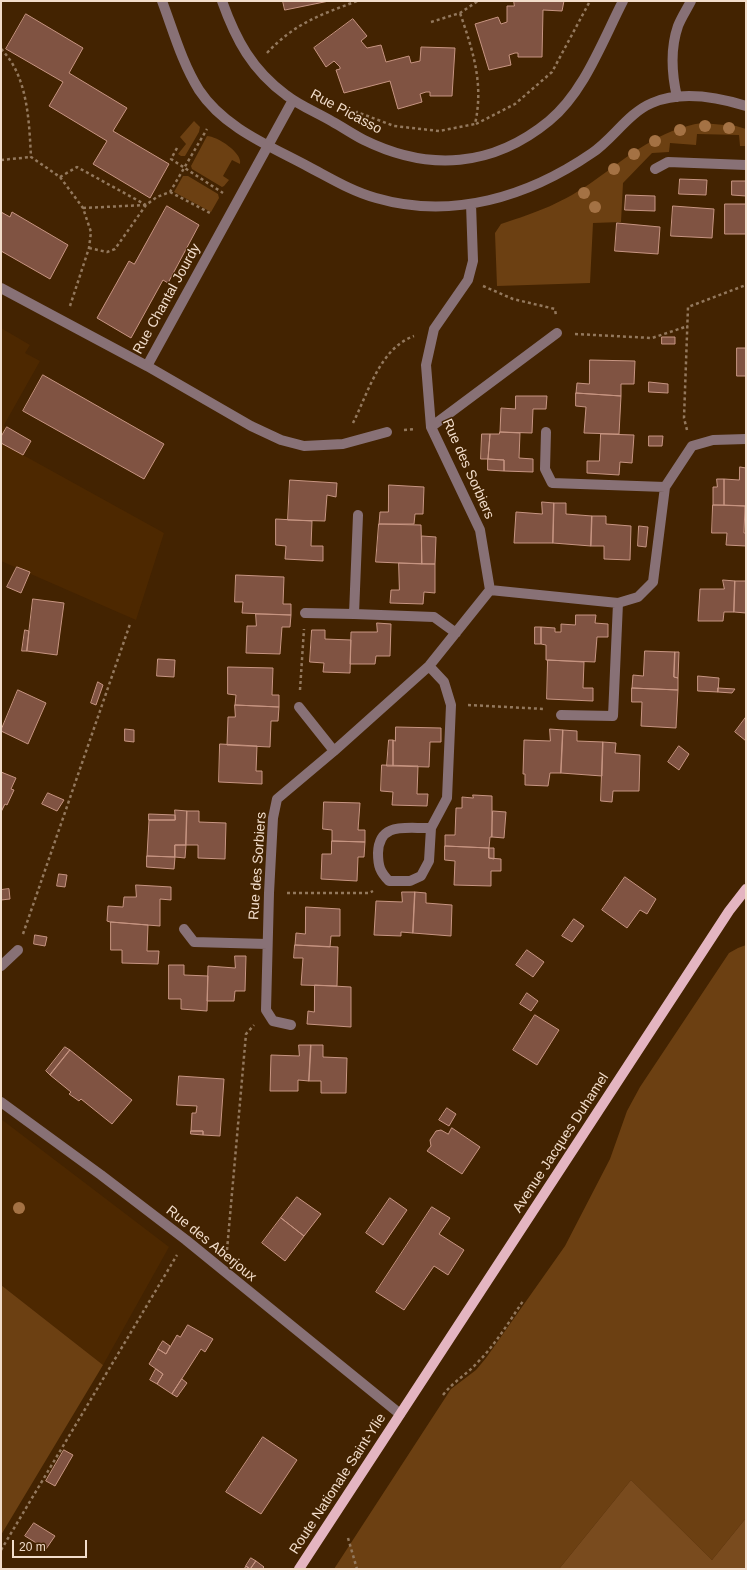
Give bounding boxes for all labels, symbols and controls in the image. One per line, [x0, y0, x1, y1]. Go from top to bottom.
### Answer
street label: Rue Picasso [307, 86, 385, 138]
street label: Rue Chantal Jourdy [130, 241, 204, 357]
street label: Rue des Sorbiers [438, 416, 498, 522]
street label: Rue des Sorbiers [246, 811, 270, 921]
street label: Avenue Jacques Duhamel [510, 1070, 612, 1216]
street label: Rue des Aberjoux [162, 1202, 260, 1286]
street label: Route Nationale Saint-Ylie [286, 1411, 390, 1557]
scale bar [14, 1532, 89, 1558]
text: 20 m [19, 1540, 46, 1554]

